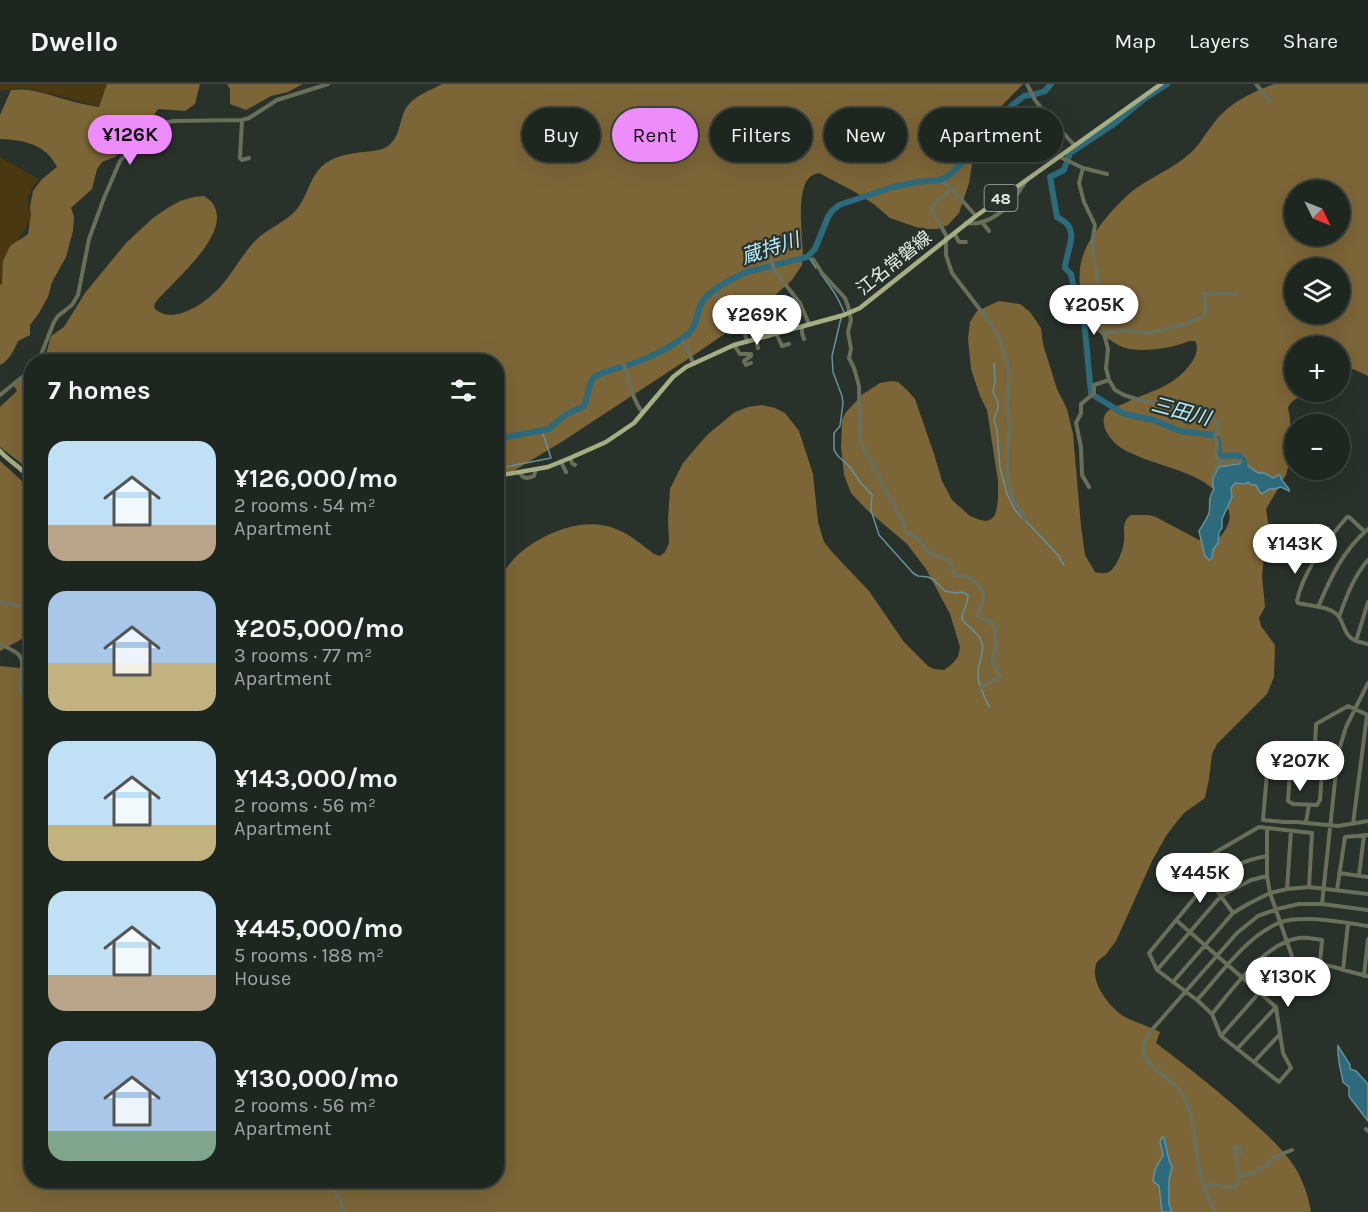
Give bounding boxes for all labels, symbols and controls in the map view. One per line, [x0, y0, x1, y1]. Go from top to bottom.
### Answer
text: Dwello [30, 25, 118, 58]
text: Map [1114, 29, 1156, 53]
text: Layers [1189, 29, 1250, 53]
text: Share [1283, 29, 1338, 53]
chip: Buy [522, 108, 600, 162]
chip: Rent [612, 108, 698, 162]
chip: Filters [710, 108, 812, 162]
chip: New [824, 108, 907, 162]
chip: Apartment [919, 108, 1063, 162]
pin: ¥126K [88, 115, 172, 166]
text: ¥126K [102, 123, 158, 146]
north arrow [1284, 180, 1350, 246]
map controls [1284, 180, 1350, 480]
road number: 48 [984, 185, 1018, 211]
street label: 江名常磐線 [852, 226, 936, 300]
water label: 蔵持川 [738, 228, 804, 269]
button: layers [1284, 258, 1350, 324]
pin: ¥205K [1052, 285, 1136, 336]
text: ¥205K [1063, 293, 1125, 316]
pin: ¥269K [715, 295, 799, 346]
text: ¥269K [726, 303, 788, 326]
button: + [1284, 336, 1350, 402]
icon: filters [447, 374, 480, 407]
text: 7 homes [48, 375, 151, 406]
water label: 三田川 [1149, 393, 1215, 431]
button: − [1284, 414, 1350, 480]
text: ¥126,000/mo [234, 463, 398, 494]
icon: home [96, 465, 168, 537]
text: 2 rooms · 54 m² [234, 494, 376, 517]
text: Apartment [234, 517, 332, 540]
pin: ¥143K [1253, 524, 1337, 575]
text: ¥143K [1267, 532, 1323, 555]
text: ¥205,000/mo [234, 613, 404, 644]
icon: home [96, 615, 168, 687]
text: 3 rooms · 77 m² [234, 644, 372, 667]
text: Apartment [234, 667, 332, 690]
pin: ¥207K [1258, 741, 1342, 792]
text: ¥207K [1270, 749, 1330, 772]
text: ¥143,000/mo [234, 763, 398, 794]
icon: home [96, 765, 168, 837]
text: 2 rooms · 56 m² [234, 794, 376, 817]
text: Apartment [234, 817, 332, 840]
pin: ¥445K [1158, 853, 1242, 904]
text: ¥445K [1170, 861, 1230, 884]
text: ¥445,000/mo [234, 913, 403, 944]
icon: home [96, 915, 168, 987]
text: 5 rooms · 188 m² [234, 944, 384, 967]
pin: ¥130K [1246, 957, 1330, 1008]
text: ¥130K [1259, 965, 1317, 988]
text: House [234, 967, 291, 990]
text: ¥130,000/mo [234, 1063, 399, 1094]
icon: home [96, 1065, 168, 1137]
text: 2 rooms · 56 m² [234, 1094, 376, 1117]
text: Apartment [234, 1117, 332, 1140]

